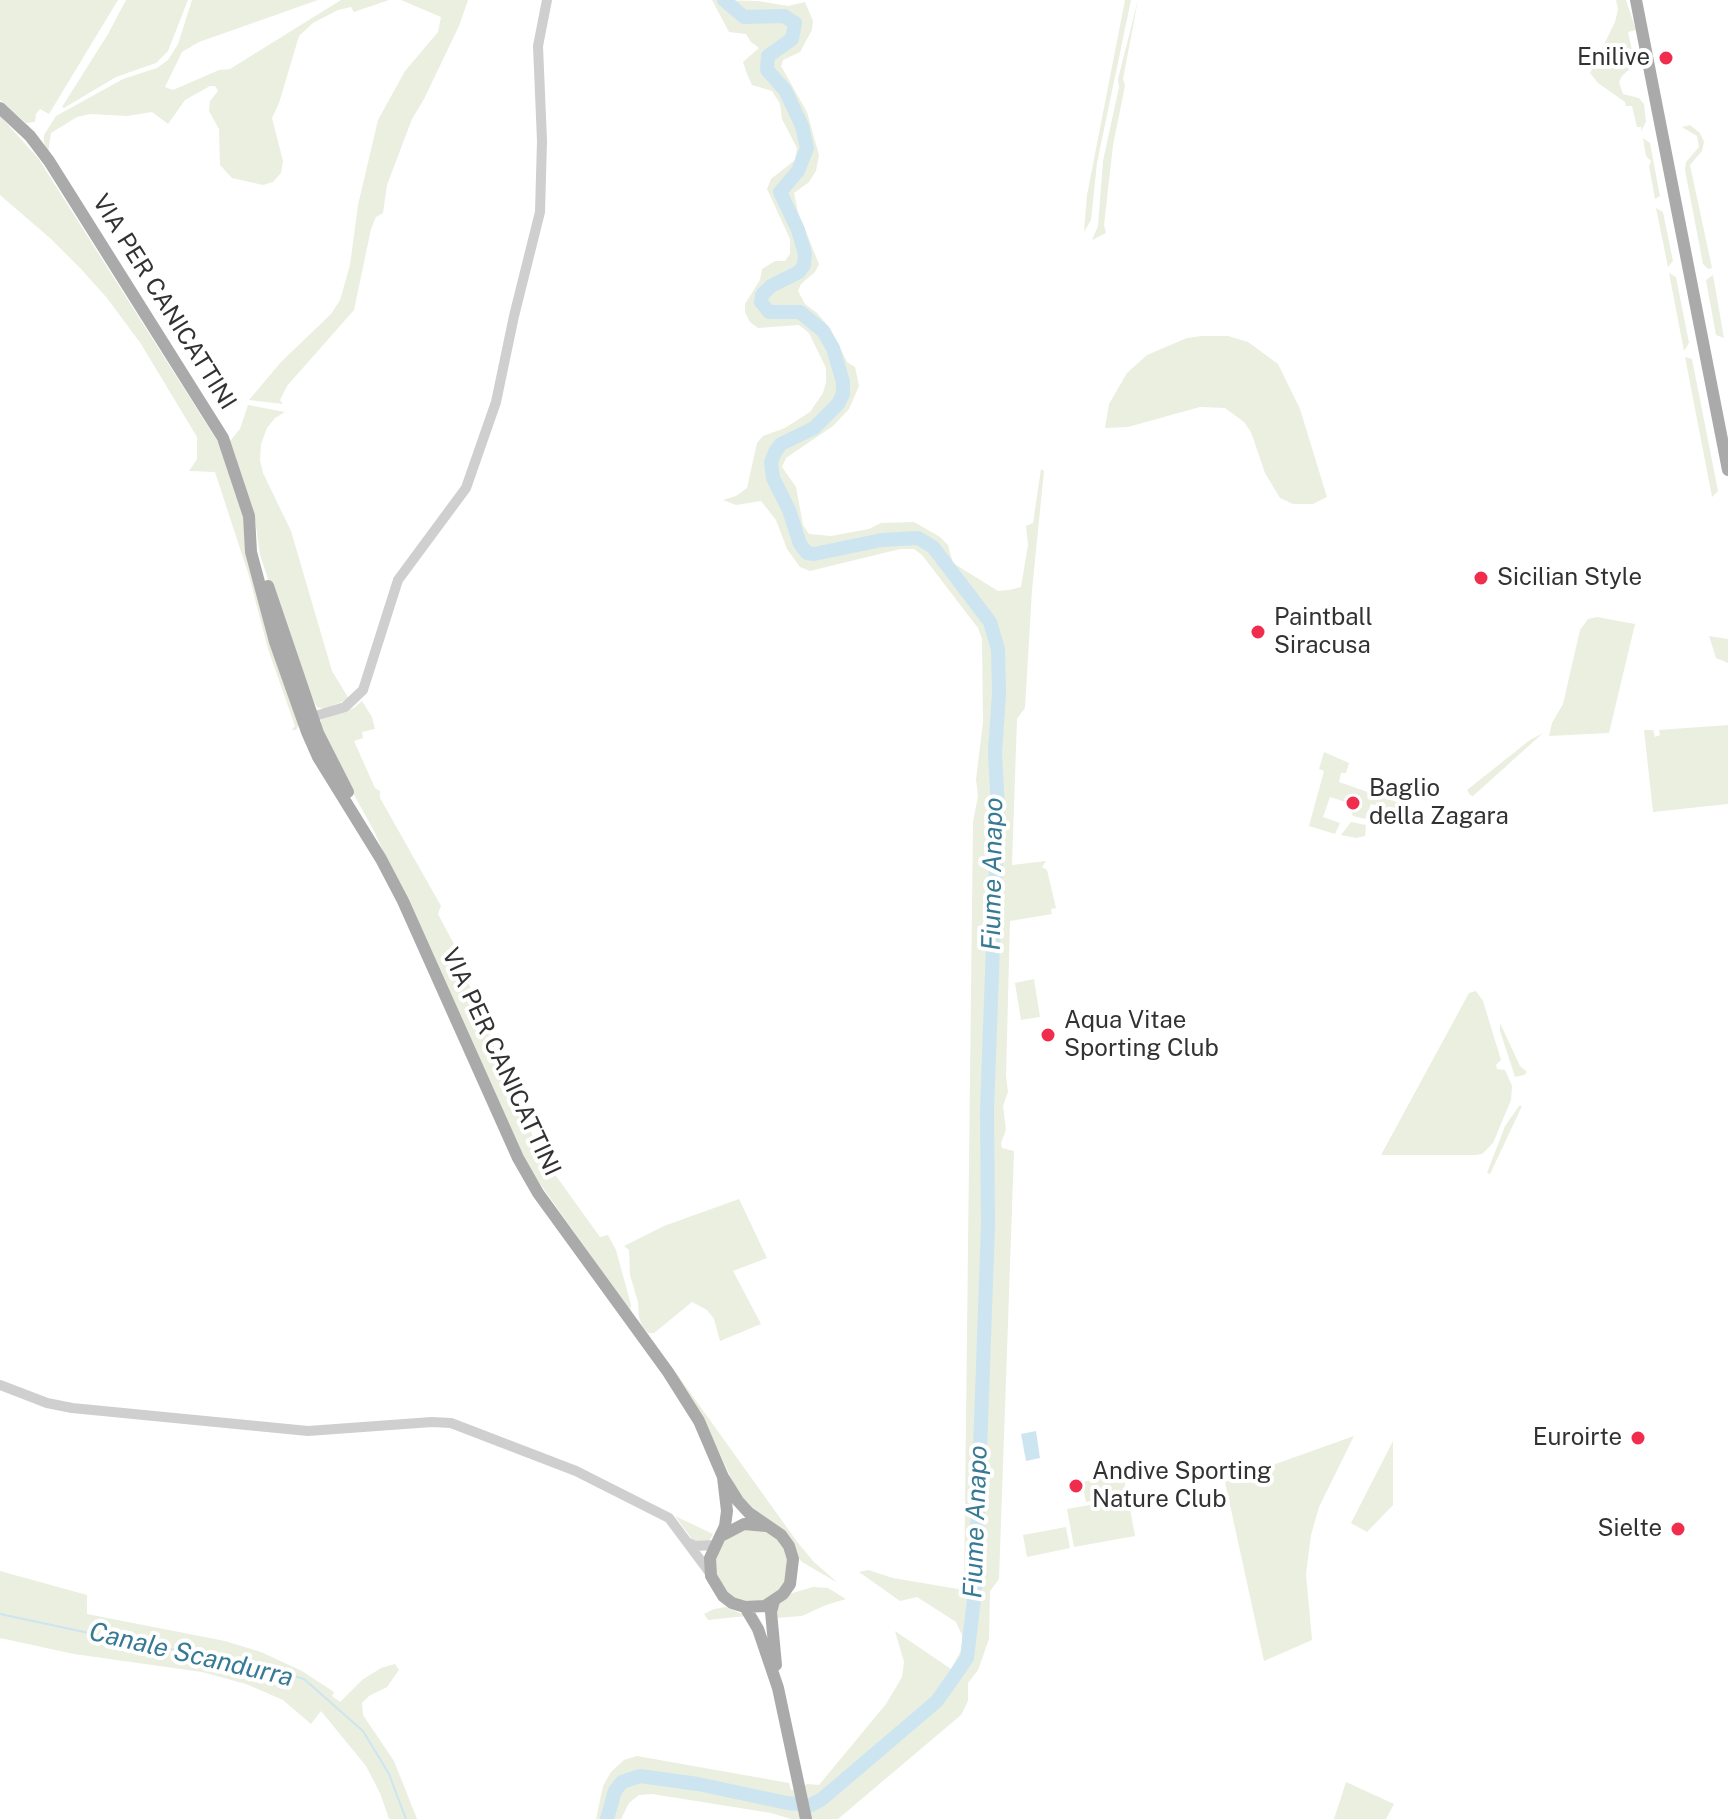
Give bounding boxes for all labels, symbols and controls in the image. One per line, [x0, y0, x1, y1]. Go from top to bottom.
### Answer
place label: Enilive [1577, 44, 1650, 72]
marker: Enilive [1657, 49, 1675, 67]
street label: VIA PER CANICATTINI [86, 189, 242, 415]
place label: Sicilian Style [1497, 564, 1642, 592]
marker: Sicilian Style [1472, 569, 1490, 587]
place label: Paintball Siracusa [1274, 604, 1373, 660]
marker: Paintball Siracusa [1249, 623, 1267, 641]
place label: Baglio della Zagara [1369, 775, 1509, 831]
marker: Baglio della Zagara [1344, 794, 1362, 812]
water label: Fiume Anapo [976, 797, 1010, 951]
street label: VIA PER CANICATTINI [435, 943, 567, 1181]
place label: Aqua Vitae Sporting Club [1064, 1007, 1219, 1063]
marker: Aqua Vitae Sporting Club [1039, 1026, 1057, 1044]
place label: Euroirte [1533, 1424, 1622, 1452]
marker: Euroirte [1629, 1429, 1647, 1447]
water label: Fiume Anapo [958, 1445, 994, 1599]
place label: Andive Sporting Nature Club [1092, 1458, 1272, 1514]
marker: Andive Sporting Nature Club [1067, 1477, 1085, 1495]
place label: Sielte [1597, 1515, 1662, 1543]
marker: Sielte [1669, 1520, 1687, 1538]
water label: Canale Scandurra [86, 1616, 296, 1694]

